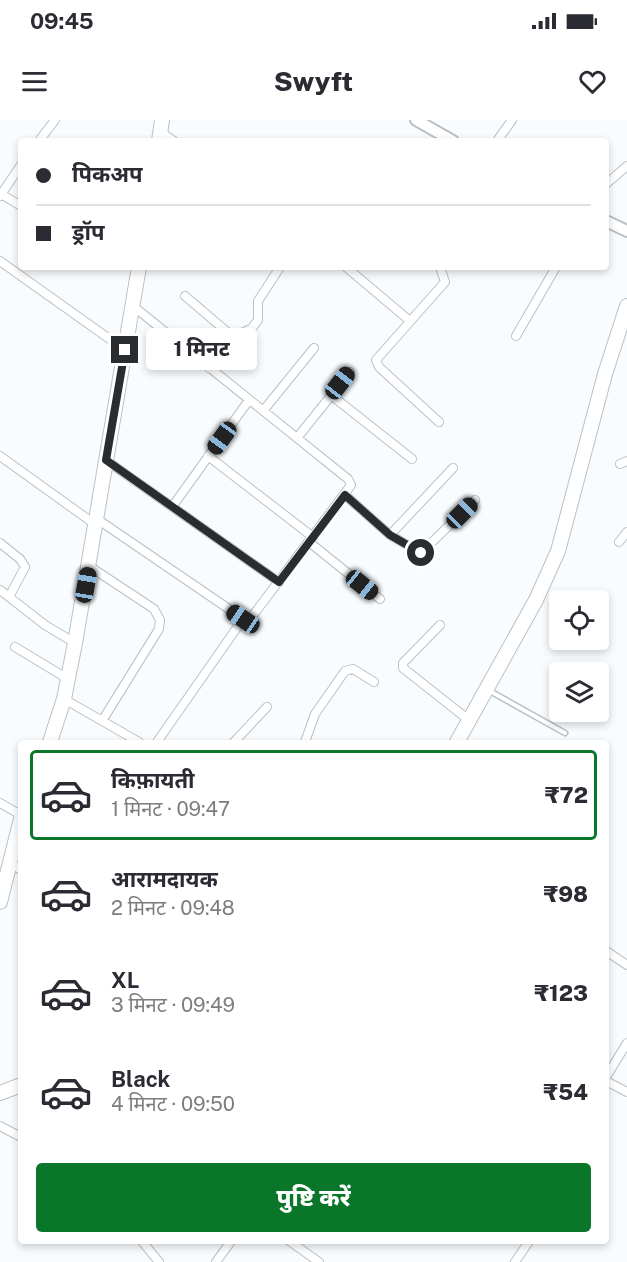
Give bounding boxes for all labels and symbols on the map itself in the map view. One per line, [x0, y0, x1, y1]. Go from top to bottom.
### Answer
callout: 1 मिनट [146, 329, 257, 371]
route end [111, 336, 138, 363]
car [322, 363, 358, 403]
car [204, 418, 240, 458]
car [443, 494, 481, 532]
route start [407, 539, 434, 566]
car [74, 566, 98, 604]
car [342, 567, 382, 603]
car [223, 601, 263, 637]

